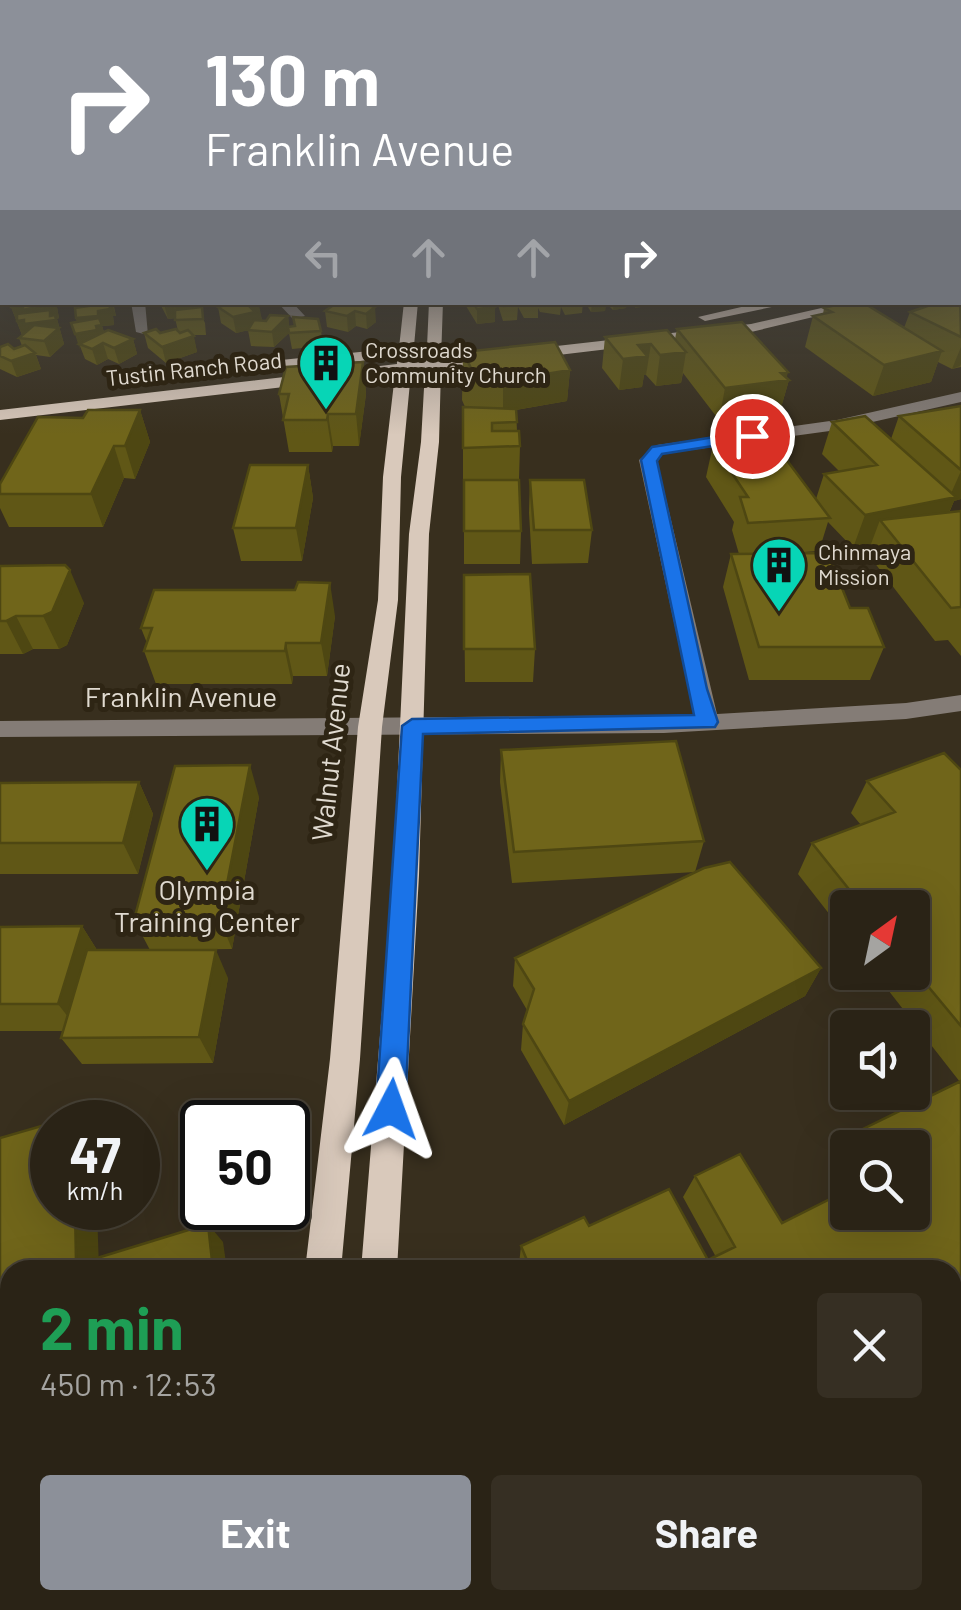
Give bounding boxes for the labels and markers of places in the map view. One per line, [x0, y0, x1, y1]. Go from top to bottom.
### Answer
building icon: Crossroads Community Church [296, 333, 356, 412]
place label: Crossroads Community Church [365, 336, 547, 387]
pin [710, 394, 795, 479]
building icon: Chinmaya Mission [749, 535, 809, 614]
place label: Chinmaya Mission [818, 538, 911, 589]
building icon: Olympia Training Center [177, 794, 237, 873]
place label: Olympia Training Center [114, 872, 300, 938]

